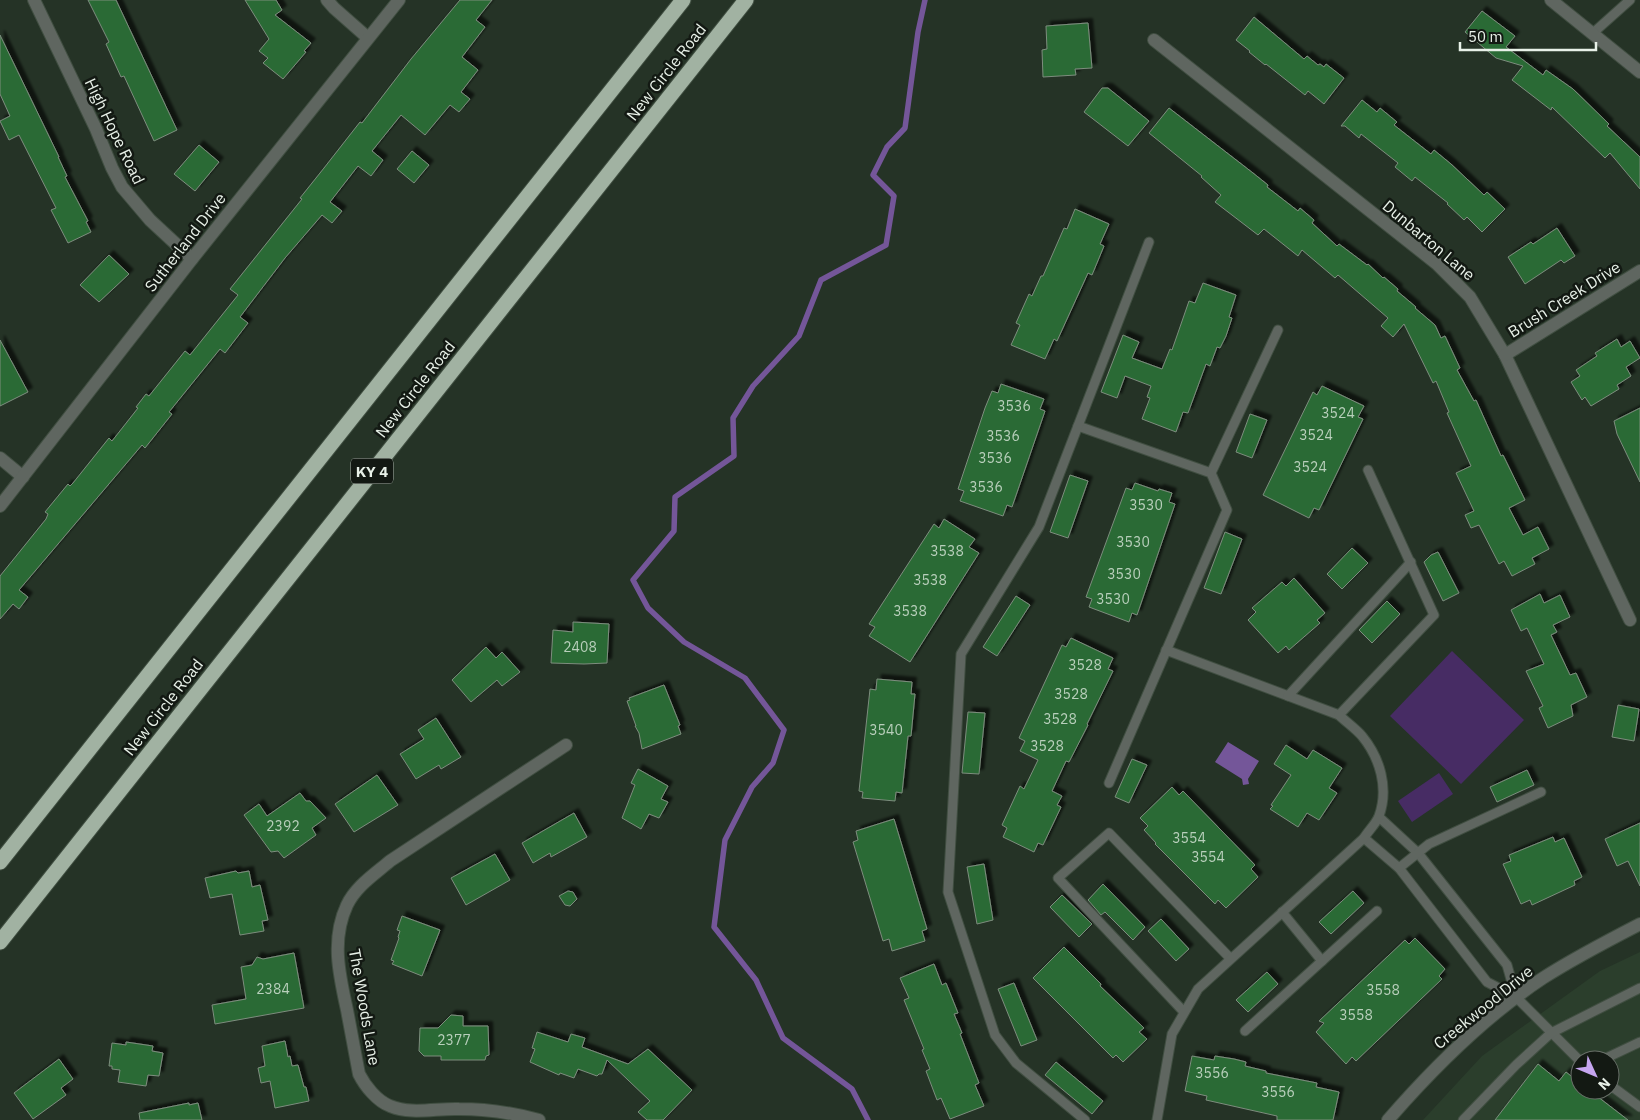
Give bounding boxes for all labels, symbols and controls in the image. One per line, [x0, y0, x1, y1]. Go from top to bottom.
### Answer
street label: New Circle Road [622, 20, 710, 124]
scale bar [1460, 20, 1596, 52]
text: 50 m [1468, 27, 1503, 46]
street label: High Hope Road [81, 75, 149, 187]
street label: Sutherland Drive [140, 188, 230, 295]
street label: Dunbarton Lane [1379, 196, 1479, 285]
street label: Brush Creek Drive [1504, 256, 1624, 342]
street label: New Circle Road [371, 337, 459, 441]
house number: 3536 [997, 397, 1031, 415]
house number: 3524 [1321, 404, 1355, 422]
house number: 3524 [1299, 426, 1333, 444]
house number: 3536 [986, 427, 1020, 445]
house number: 3536 [978, 449, 1012, 467]
road number: KY 4 [351, 458, 393, 484]
house number: 3524 [1293, 458, 1327, 476]
house number: 3536 [969, 478, 1003, 496]
house number: 3530 [1129, 496, 1163, 514]
house number: 3530 [1116, 533, 1150, 551]
house number: 3538 [930, 542, 964, 560]
house number: 3530 [1107, 565, 1141, 583]
house number: 3538 [913, 571, 947, 589]
house number: 3530 [1096, 590, 1130, 608]
house number: 3538 [893, 602, 927, 620]
house number: 2408 [563, 638, 597, 656]
street label: New Circle Road [119, 655, 207, 759]
house number: 3528 [1068, 656, 1102, 674]
house number: 3528 [1054, 685, 1088, 703]
house number: 3528 [1043, 710, 1077, 728]
house number: 3540 [869, 721, 903, 739]
house number: 3528 [1030, 737, 1064, 755]
house number: 2392 [266, 817, 300, 835]
house number: 3554 [1172, 829, 1206, 847]
house number: 3554 [1191, 848, 1225, 866]
street label: The Woods Lane [345, 947, 385, 1067]
street label: Creekwood Drive [1429, 961, 1537, 1053]
house number: 2384 [256, 980, 290, 998]
house number: 3558 [1366, 981, 1400, 999]
house number: 3558 [1339, 1006, 1373, 1024]
house number: 2377 [437, 1031, 471, 1049]
north arrow [1570, 1050, 1620, 1100]
house number: 3556 [1195, 1064, 1229, 1082]
text: N [1594, 1074, 1614, 1094]
house number: 3556 [1261, 1083, 1295, 1101]

